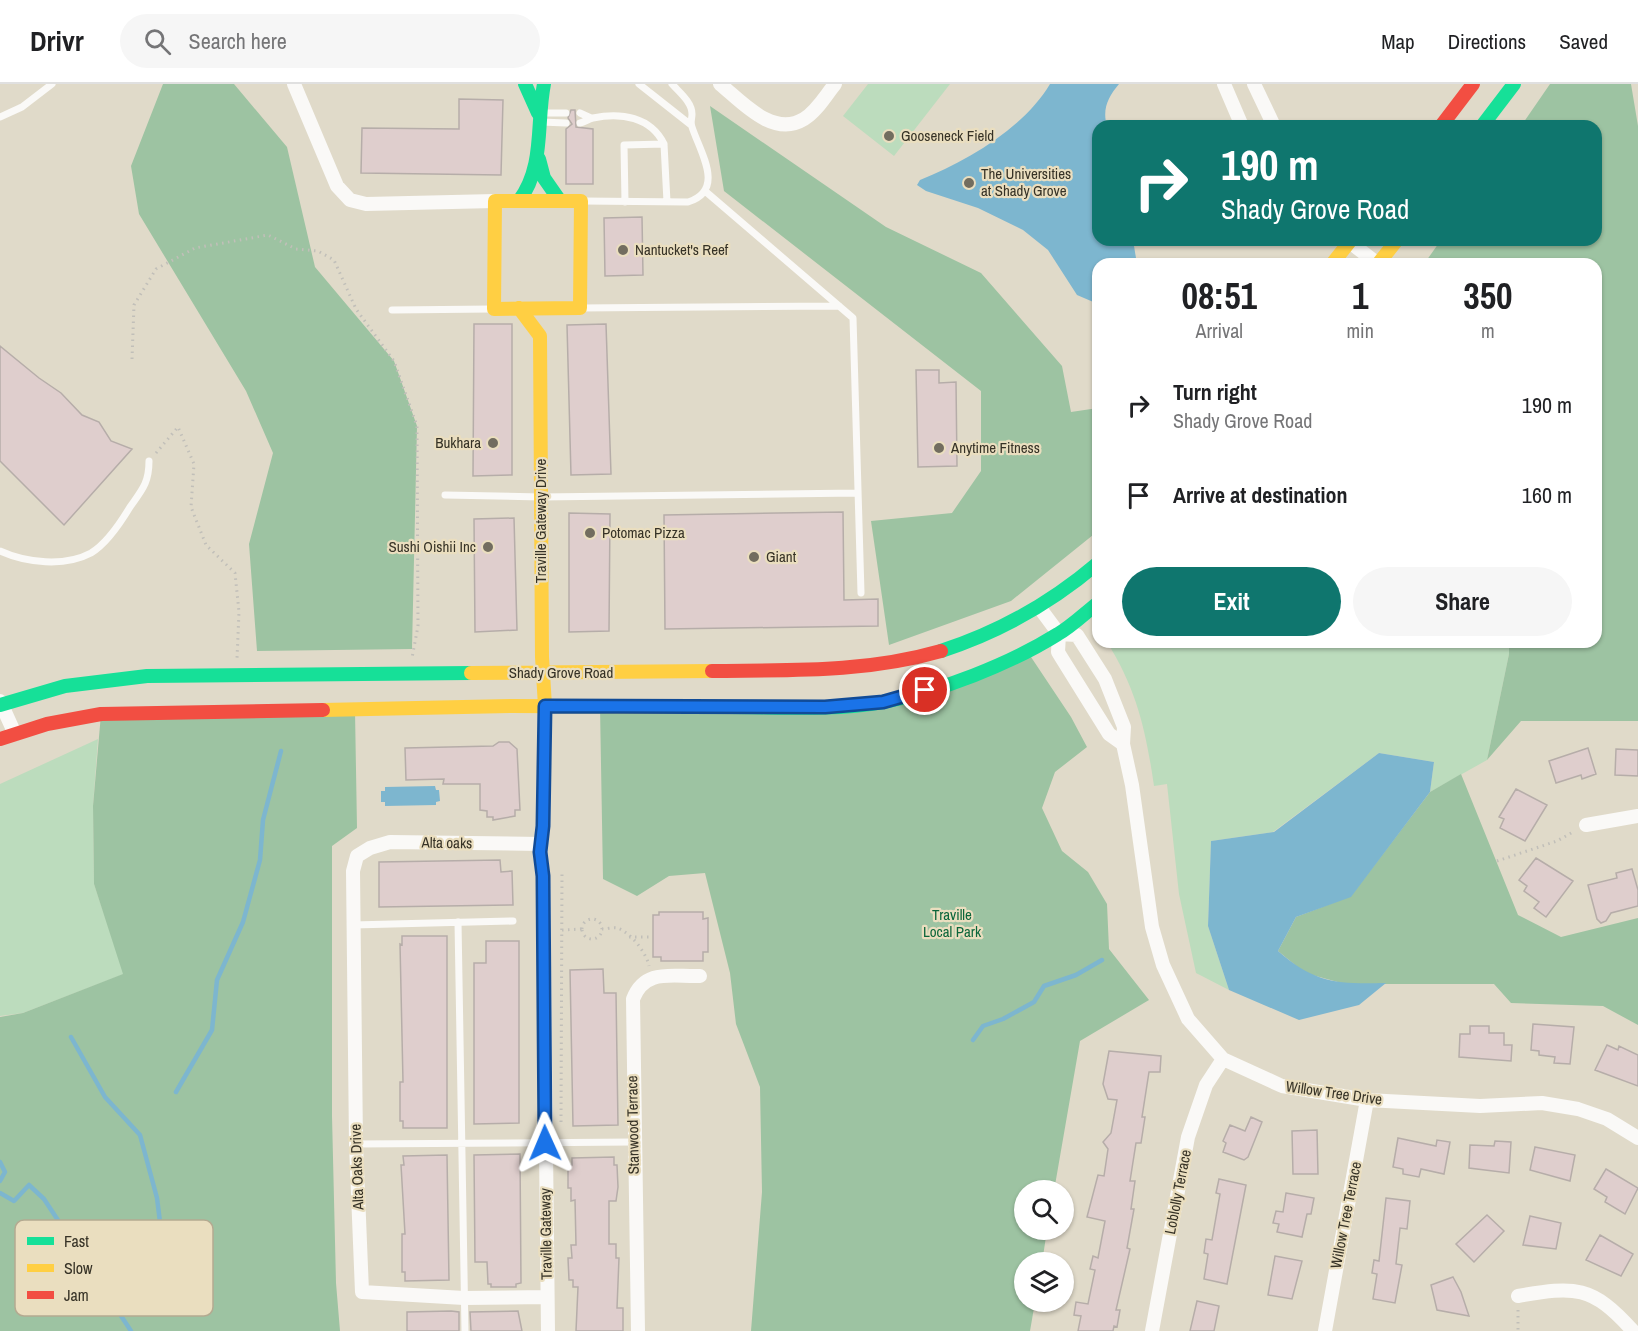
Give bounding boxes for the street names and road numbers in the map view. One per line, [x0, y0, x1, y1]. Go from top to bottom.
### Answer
street label: Traville Gateway Drive [530, 459, 551, 583]
street label: Shady Grove Road [509, 662, 613, 683]
street label: Alta oaks [421, 832, 472, 853]
street label: Stanwood Terrace [621, 1075, 644, 1175]
street label: Willow Tree Drive [1285, 1075, 1384, 1110]
street label: Alta Oaks Drive [344, 1123, 369, 1211]
street label: Loblolly Terrace [1159, 1148, 1196, 1236]
street label: Willow Tree Terrace [1325, 1160, 1366, 1270]
street label: Traville Gateway [534, 1187, 557, 1280]

